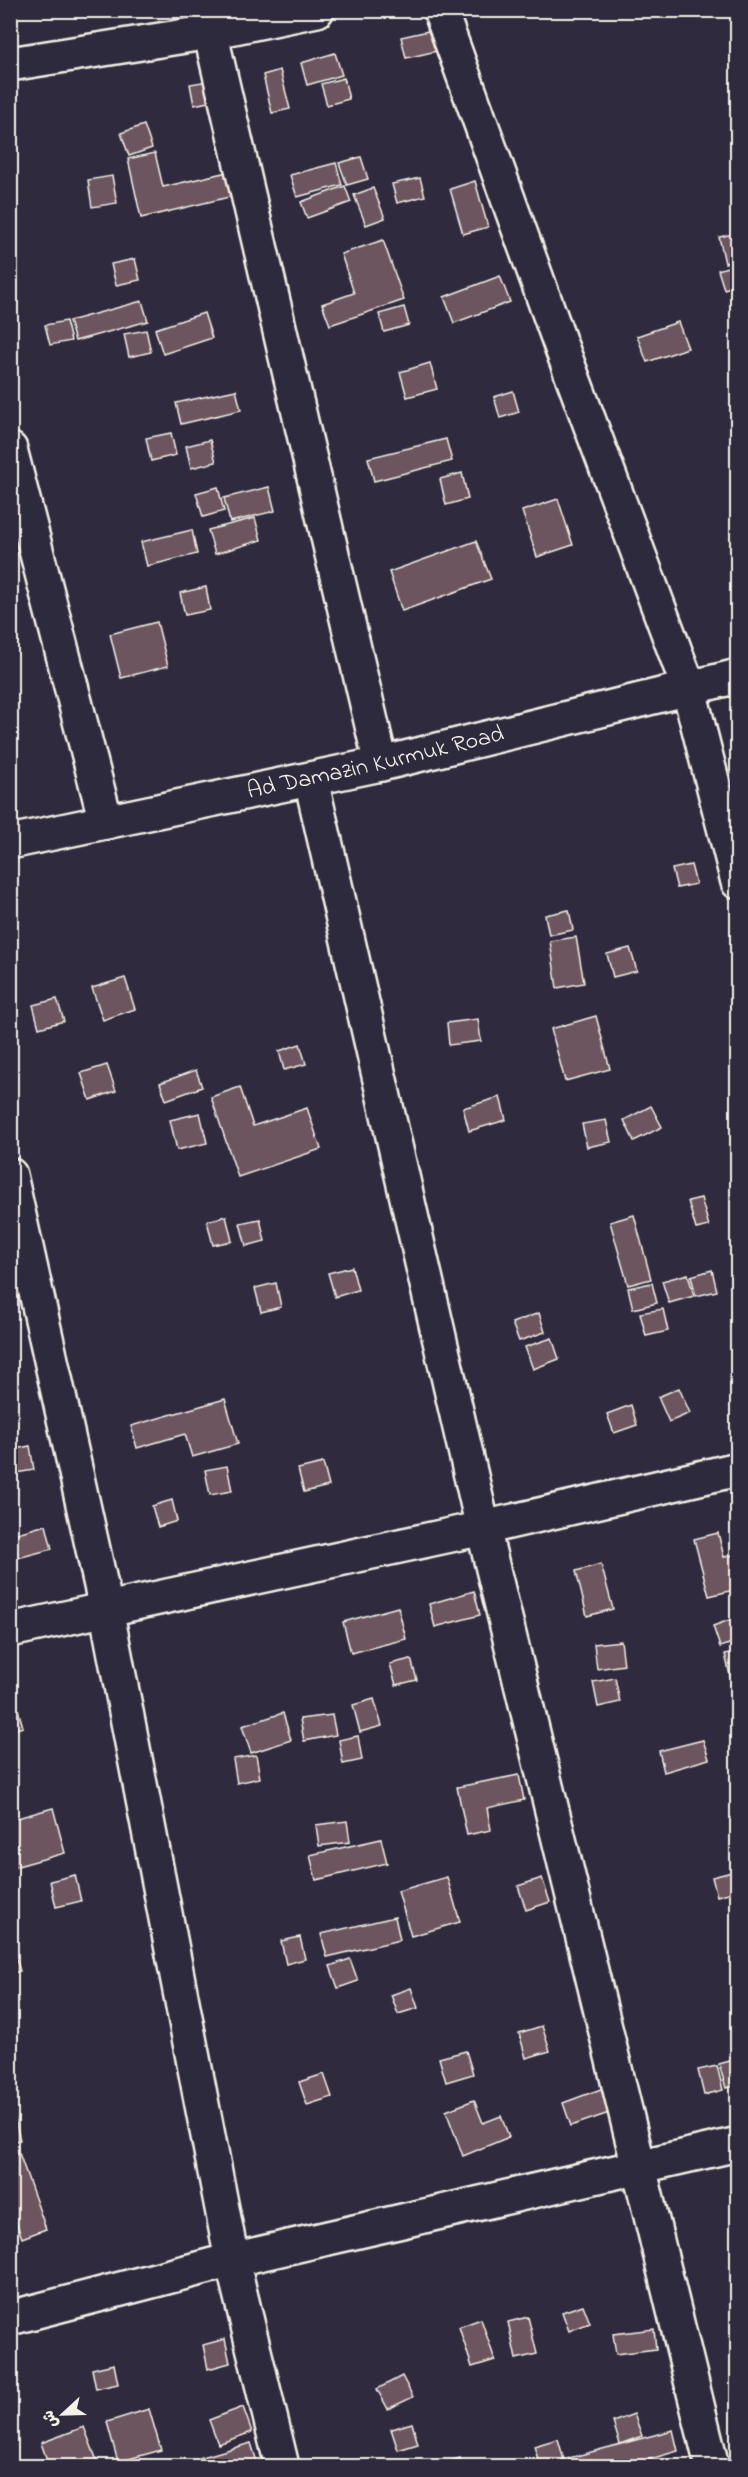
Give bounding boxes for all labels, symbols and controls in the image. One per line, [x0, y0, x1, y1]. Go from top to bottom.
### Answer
street label: Ad Damazin Kurmuk Road [244, 717, 508, 809]
north arrow [33, 2384, 93, 2444]
text: ش [37, 2406, 65, 2432]

